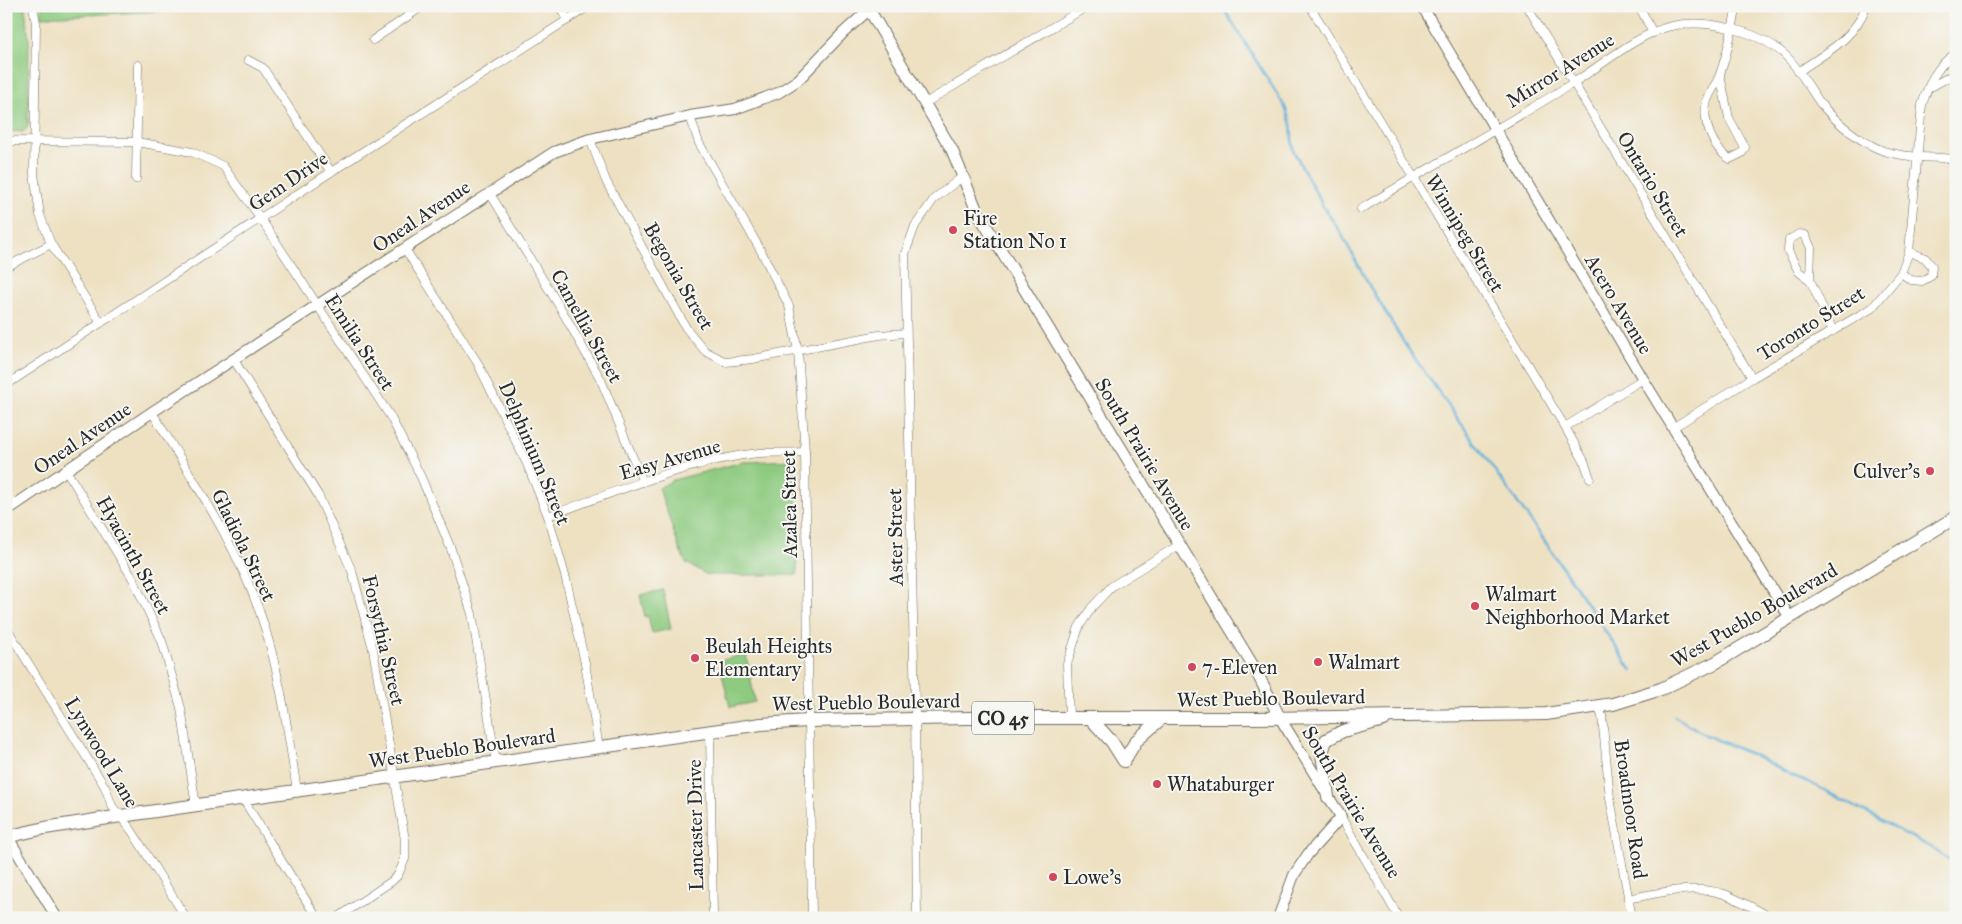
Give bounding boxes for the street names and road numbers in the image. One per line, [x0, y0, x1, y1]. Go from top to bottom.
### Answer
street label: Mirror Avenue [1501, 27, 1619, 113]
street label: Ontario Street [1612, 127, 1694, 241]
street label: Gem Drive [244, 146, 332, 216]
street label: Winnipeg Street [1420, 170, 1510, 297]
street label: Oneal Avenue [368, 175, 474, 257]
street label: Begonia Street [638, 218, 719, 334]
street label: Acero Avenue [1579, 249, 1658, 358]
street label: Camellia Street [546, 265, 628, 387]
street label: Toronto Street [1753, 281, 1869, 365]
street label: Emilia Street [320, 289, 400, 395]
street label: South Prairie Avenue [1090, 374, 1200, 534]
street label: Delphinium Street [494, 378, 576, 528]
street label: Oneal Avenue [29, 397, 135, 479]
street label: Easy Avenue [617, 433, 723, 485]
street label: Azalea Street [776, 450, 802, 559]
street label: Gladiola Street [206, 485, 282, 605]
street label: Aster Street [882, 488, 908, 587]
street label: Hyacinth Street [92, 492, 176, 618]
street label: West Pueblo Boulevard [1666, 558, 1842, 672]
street label: Forsythia Street [357, 572, 411, 708]
street label: West Pueblo Boulevard [1177, 684, 1365, 712]
street label: West Pueblo Boulevard [772, 688, 960, 716]
street label: Lynwood Lane [60, 692, 144, 812]
road number: CO 45 [972, 701, 1034, 734]
street label: South Prairie Avenue [1297, 722, 1407, 882]
street label: West Pueblo Boulevard [367, 723, 557, 773]
street label: Broadmoor Road [1609, 738, 1653, 880]
street label: Lancaster Drive [682, 759, 708, 891]

